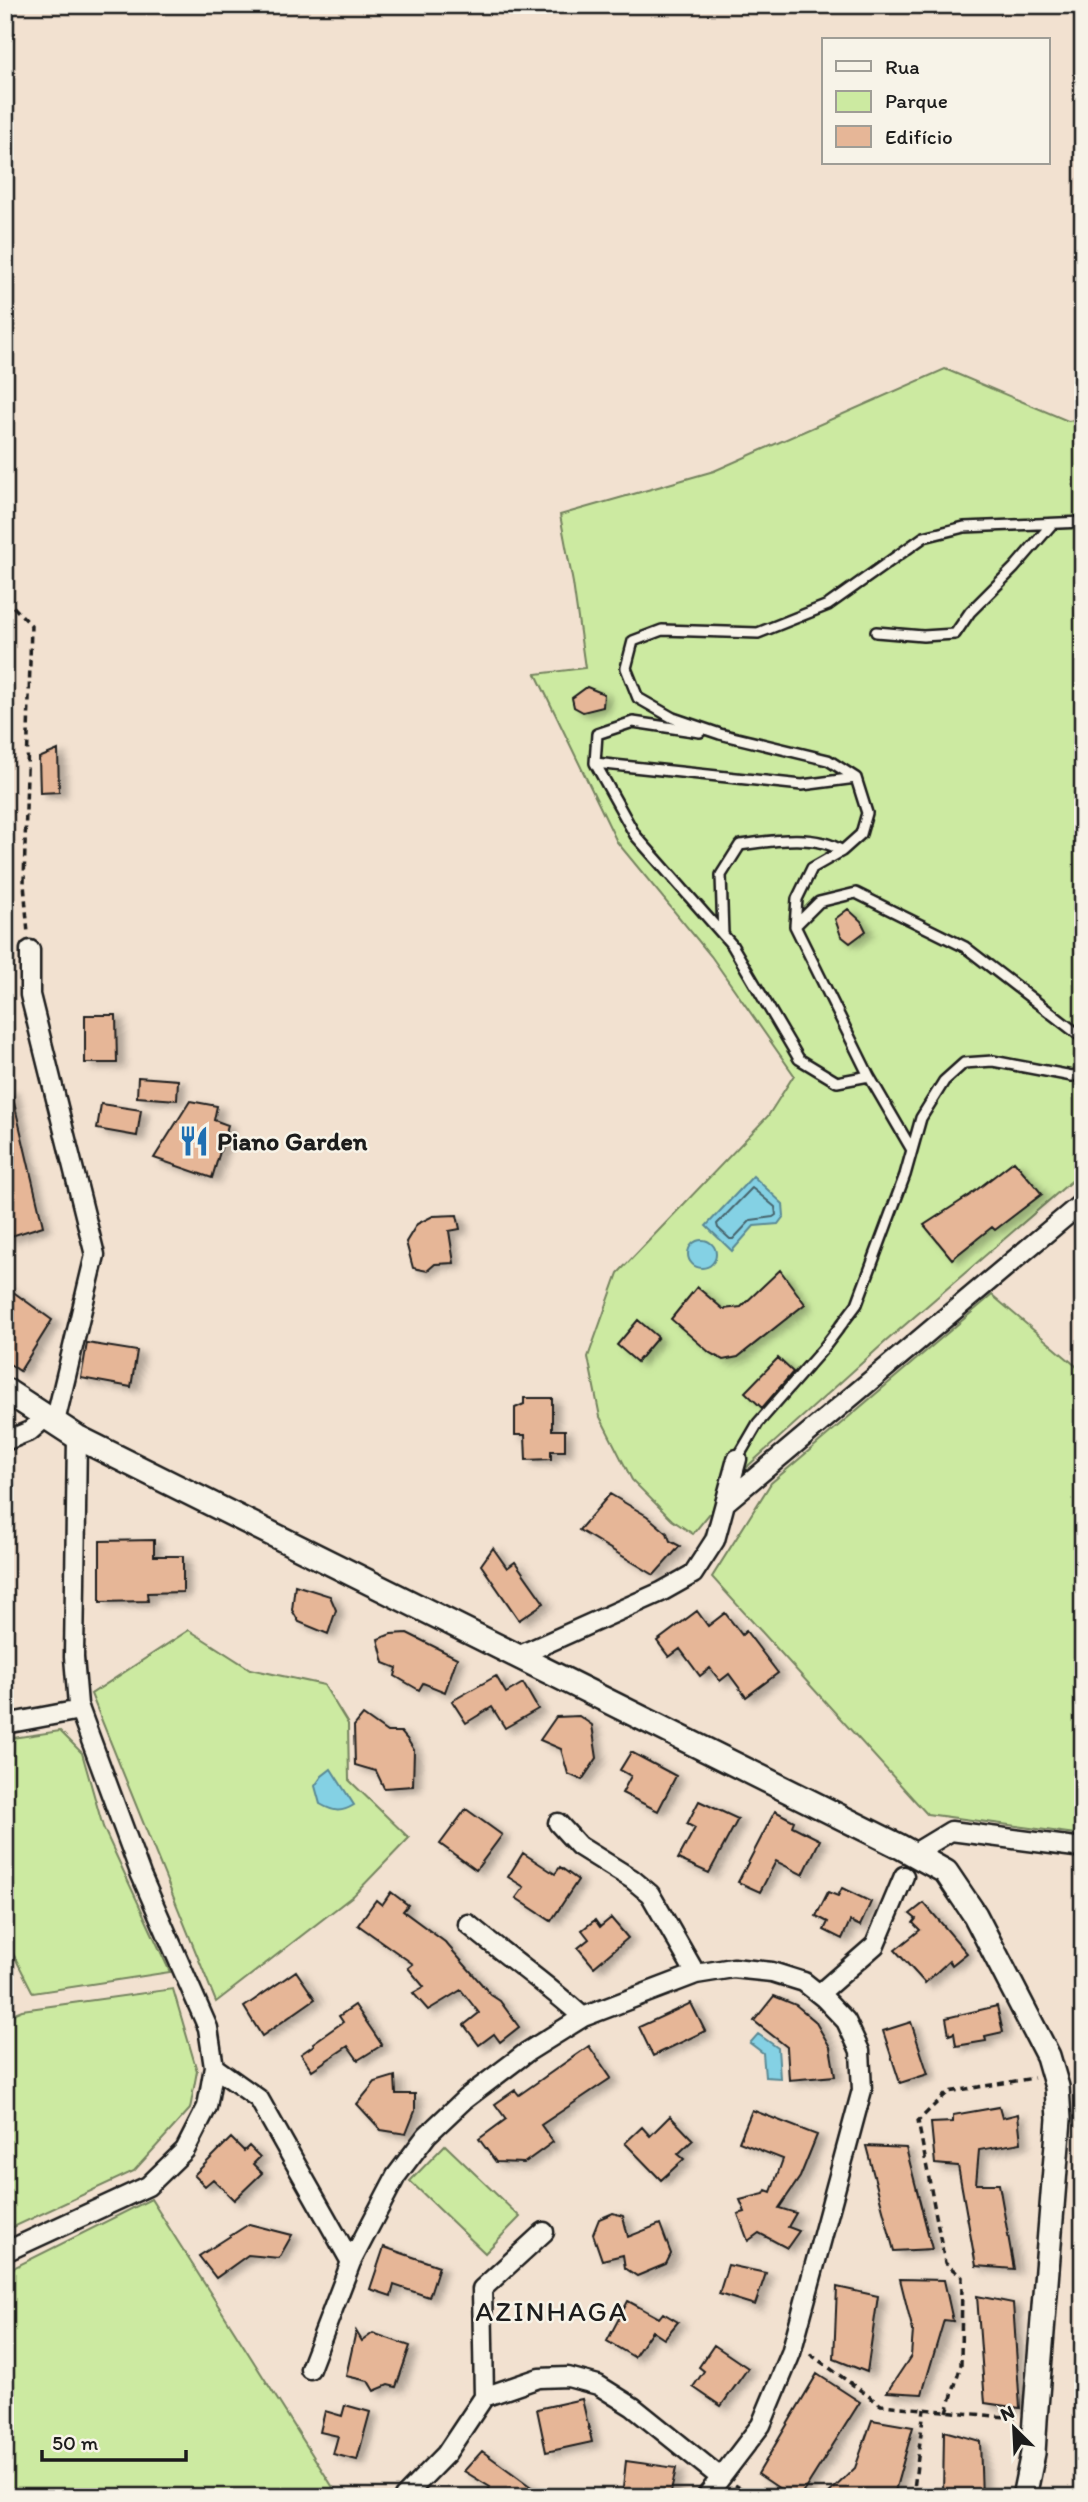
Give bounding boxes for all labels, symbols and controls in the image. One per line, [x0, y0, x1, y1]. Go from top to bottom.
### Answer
legend [822, 38, 1050, 164]
text: Rua [885, 54, 920, 79]
text: Parque [885, 88, 948, 113]
text: Edifício [885, 124, 953, 149]
restaurant icon: Piano Garden [177, 1124, 211, 1158]
place label: Piano Garden [217, 1125, 368, 1157]
district label: AZINHAGA [475, 2294, 629, 2328]
north arrow [979, 2394, 1050, 2464]
text: N [997, 2400, 1018, 2426]
scale bar [42, 2418, 186, 2462]
text: 50 m [52, 2430, 99, 2455]

